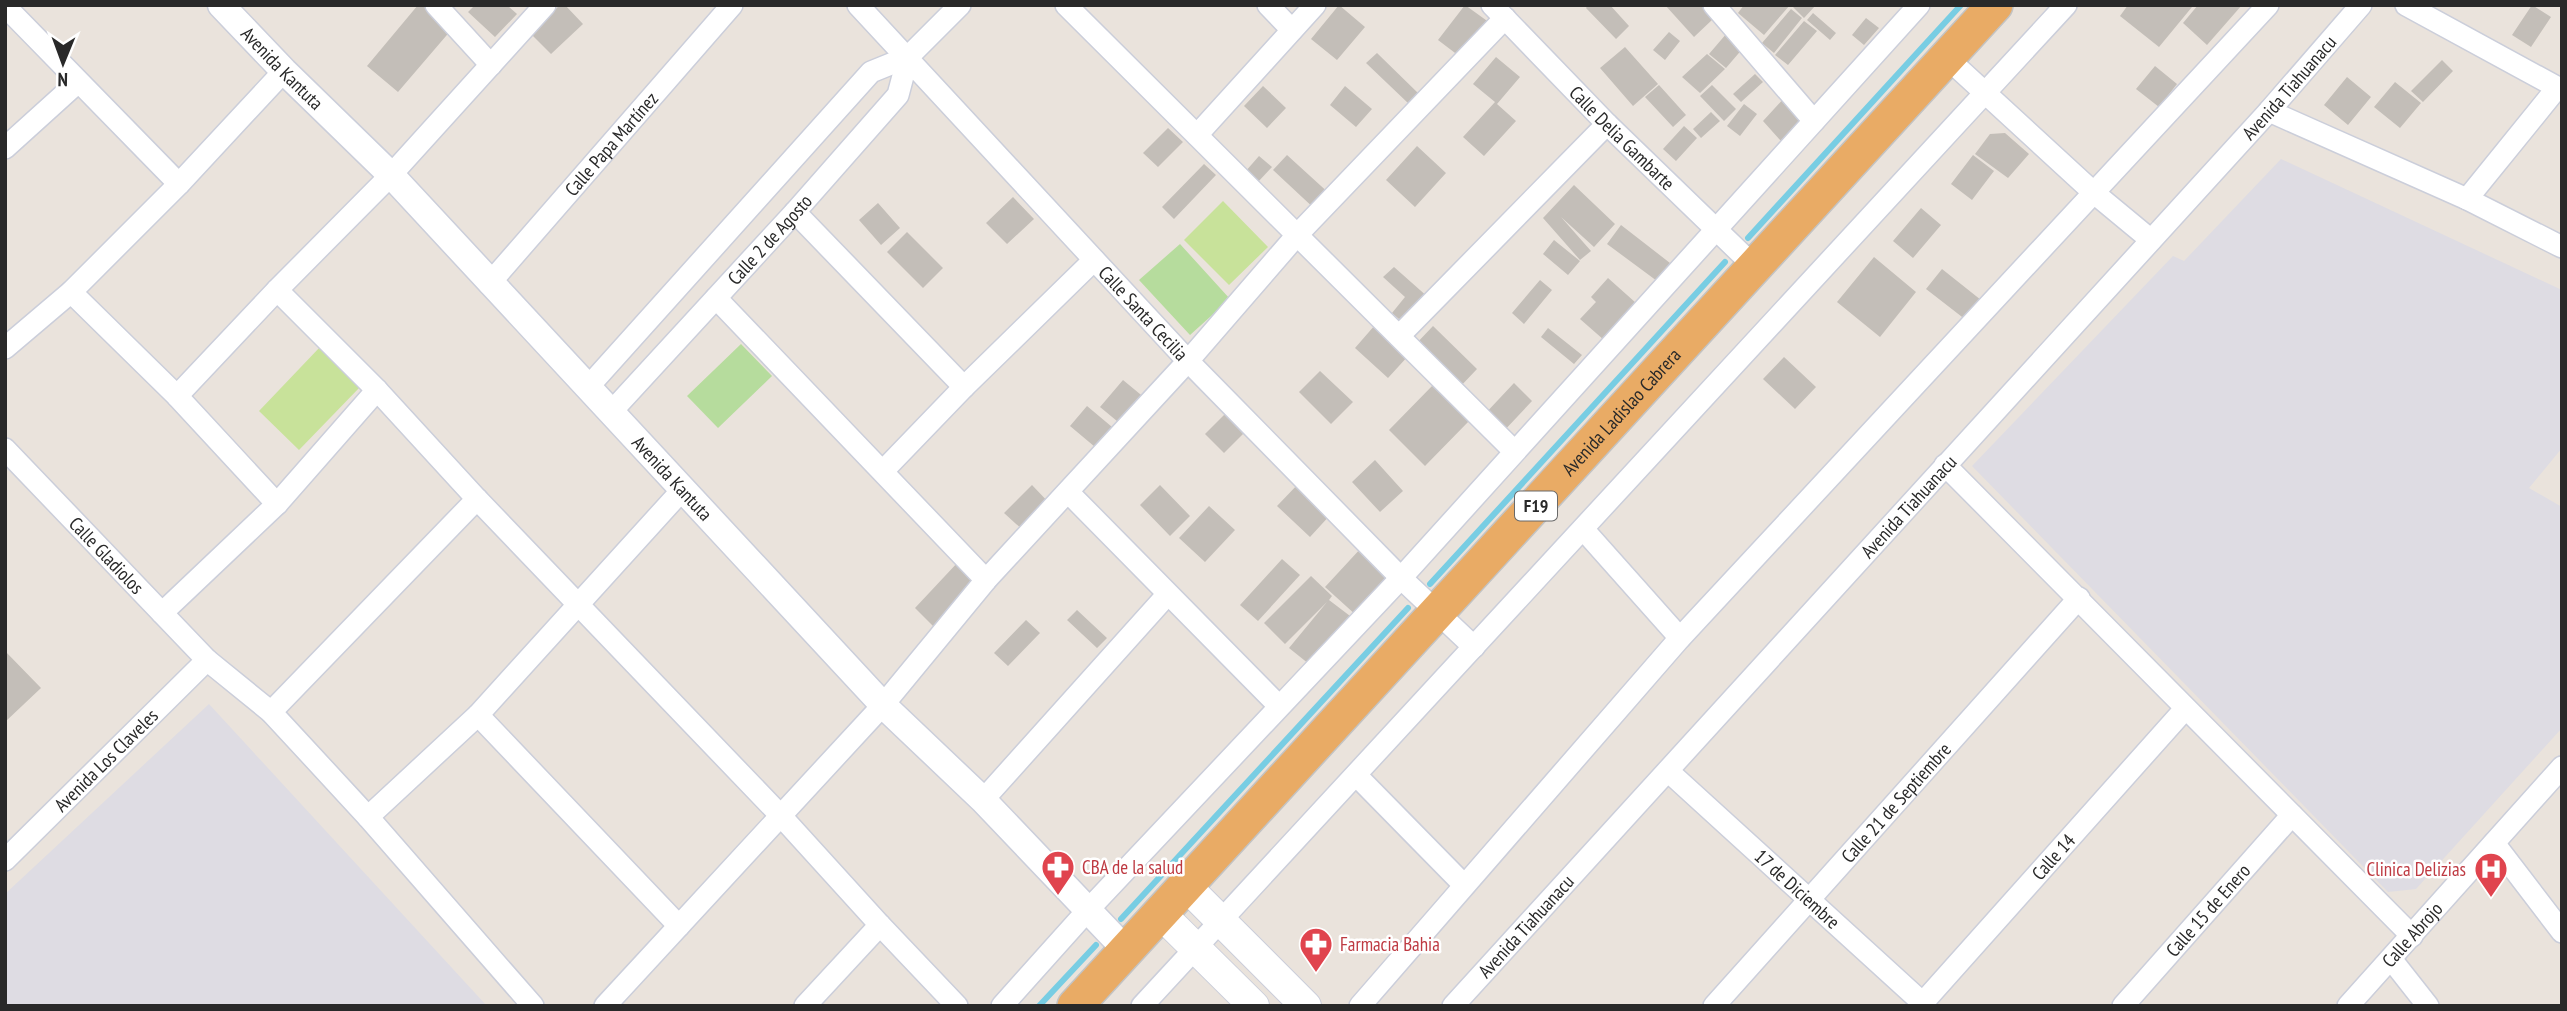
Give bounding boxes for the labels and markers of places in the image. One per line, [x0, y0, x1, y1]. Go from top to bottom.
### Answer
pharmacy icon: CBA de la salud [1039, 848, 1077, 897]
hospital icon: Clinica Delizias [2472, 850, 2510, 899]
place label: CBA de la salud [1082, 855, 1183, 879]
place label: Clinica Delizias [2367, 857, 2466, 881]
pharmacy icon: Farmacia Bahia [1297, 925, 1335, 974]
place label: Farmacia Bahia [1340, 932, 1440, 956]

